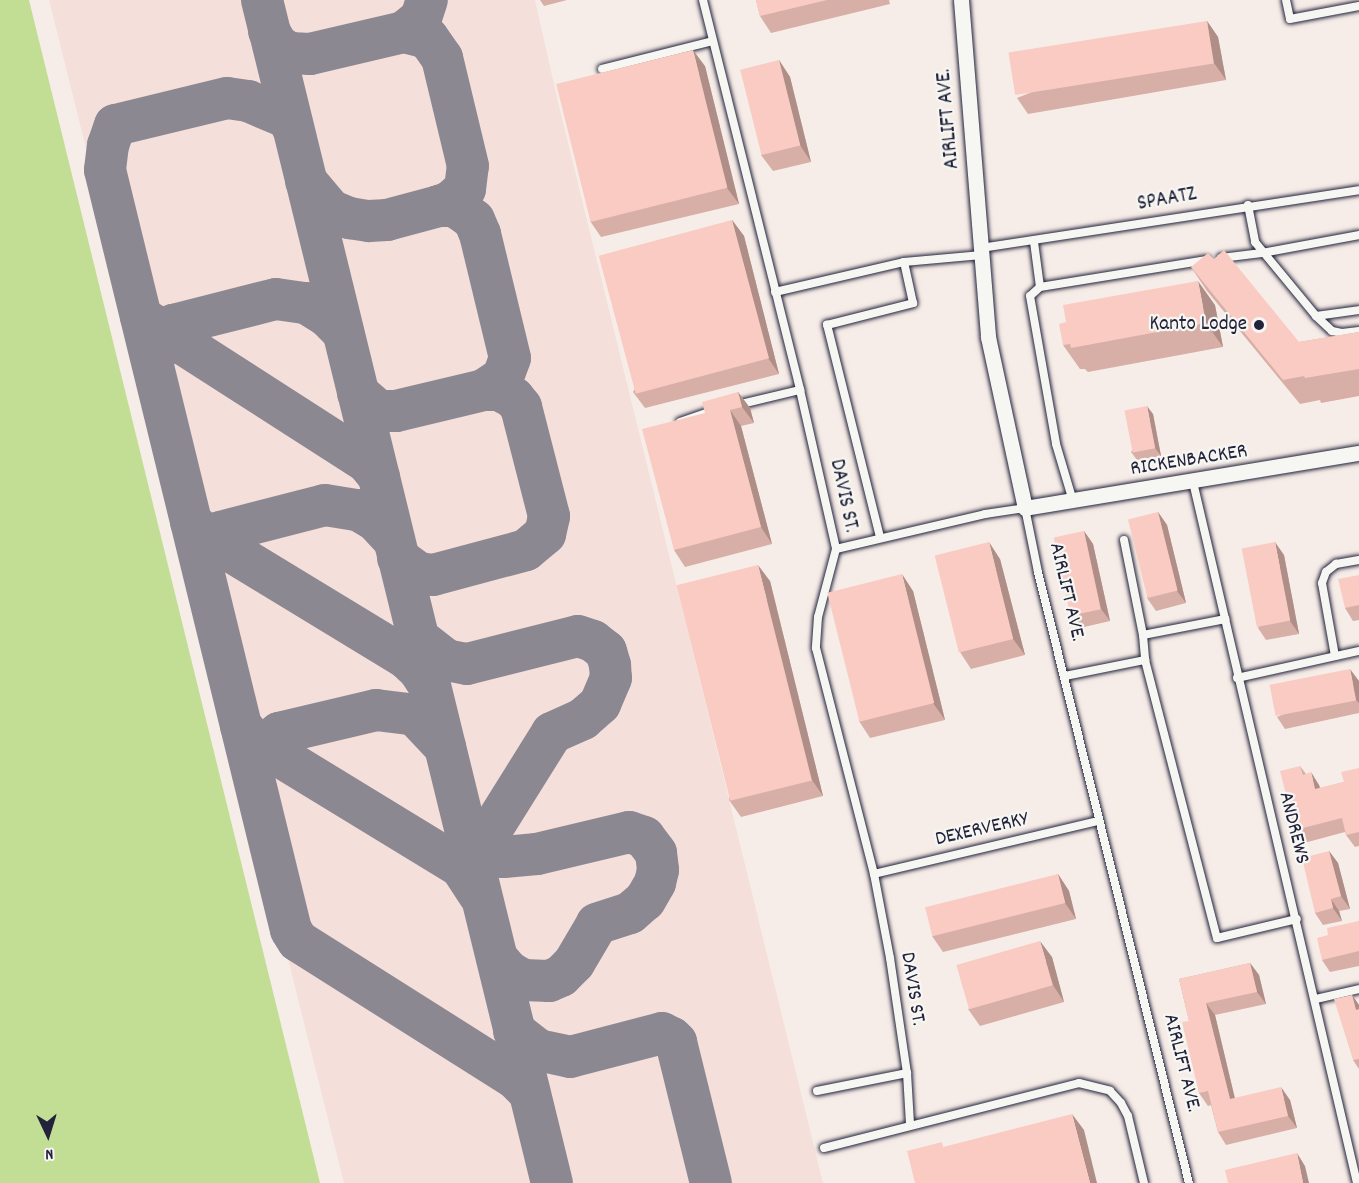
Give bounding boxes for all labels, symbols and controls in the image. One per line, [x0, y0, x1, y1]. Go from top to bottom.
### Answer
street label: AIRLIFT AVE. [932, 68, 966, 170]
street label: SPAATZ [1136, 182, 1198, 218]
place label: Kanto Lodge [1150, 312, 1247, 338]
marker: Kanto Lodge [1252, 318, 1266, 332]
street label: RICKENBACKER [1129, 439, 1249, 483]
street label: DAVIS ST. [823, 457, 863, 535]
street label: AIRLIFT AVE. [1042, 540, 1090, 644]
street label: ANDREWS [1272, 789, 1314, 867]
street label: DEXERVERKY [933, 807, 1031, 853]
street label: DAVIS ST. [894, 950, 930, 1028]
street label: AIRLIFT AVE. [1157, 1011, 1205, 1115]
north arrow [18, 1105, 78, 1165]
text: N [45, 1142, 54, 1165]

